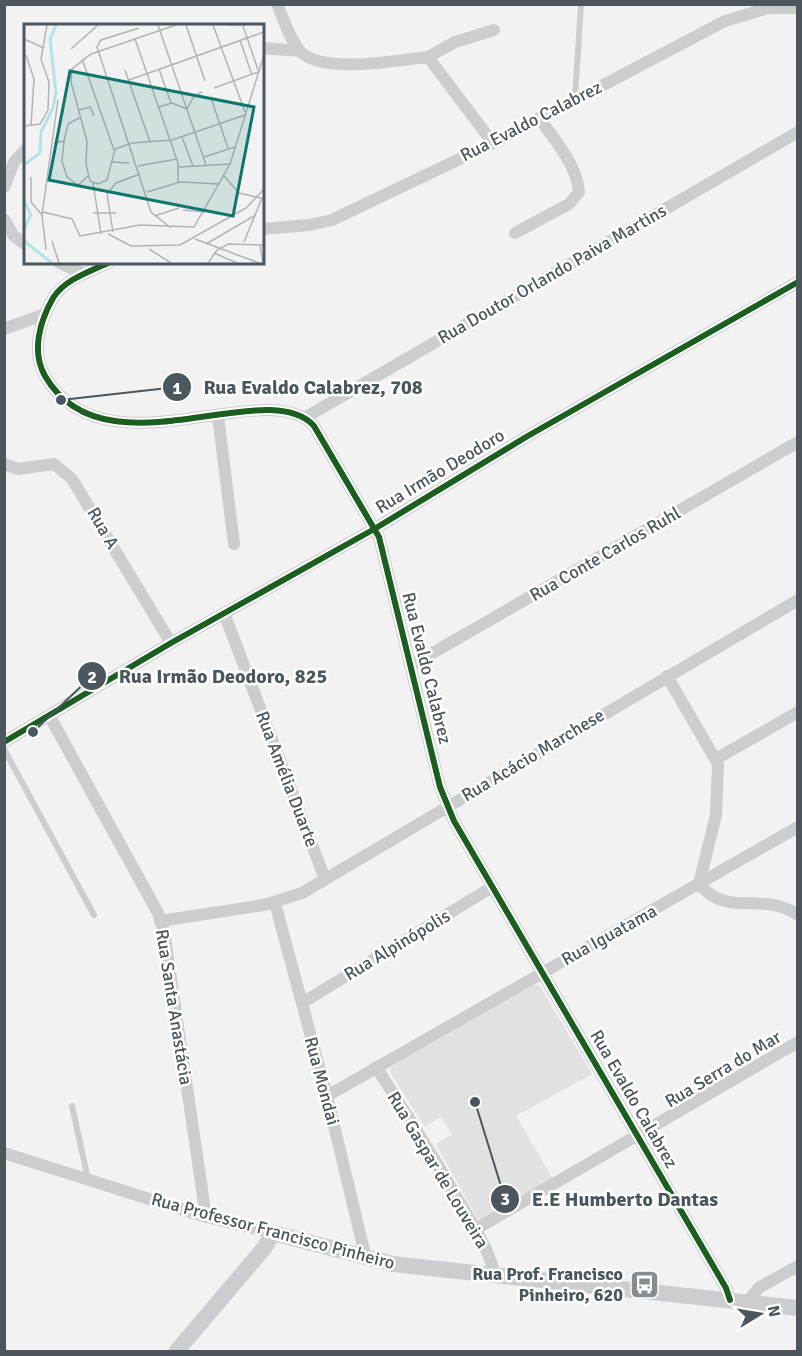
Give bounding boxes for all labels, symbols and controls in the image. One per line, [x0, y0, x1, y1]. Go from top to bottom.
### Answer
inset map [24, 24, 264, 264]
street label: Rua Evaldo Calabrez [457, 76, 605, 166]
street label: Rua Doutor Orlando Paiva Martins [434, 199, 670, 349]
callout: Rua Evaldo Calabrez, 708 [162, 368, 435, 406]
text: Rua Evaldo Calabrez, 708 [203, 375, 423, 400]
text: 1 [172, 377, 182, 399]
street label: Rua Irmão Deodoro [372, 424, 508, 518]
street label: Rua Conte Carlos Ruhl [526, 502, 684, 606]
street label: Rua A [82, 503, 124, 553]
street label: Rua Evaldo Calabrez [397, 590, 457, 746]
callout: Rua Irmão Deodoro, 825 [77, 657, 339, 695]
text: Rua Irmão Deodoro, 825 [119, 664, 327, 689]
text: 2 [87, 666, 97, 688]
street label: Rua Acácio Marchese [458, 704, 608, 806]
street label: Rua Amélia Duarte [251, 708, 323, 850]
street label: Rua Iguatama [557, 900, 661, 970]
street label: Rua Alpinópolis [340, 905, 454, 985]
street label: Rua Santa Anastácia [151, 927, 197, 1087]
street label: Rua Serra do Mar [661, 1025, 785, 1112]
street label: Rua Evaldo Calabrez [586, 1026, 682, 1172]
street label: Rua Mondai [300, 1034, 344, 1128]
street label: Rua Gaspar de Louveira [382, 1087, 494, 1253]
callout: E.E Humberto Dantas [490, 1180, 730, 1218]
text: E.E Humberto Dantas [532, 1187, 718, 1212]
street label: Rua Professor Francisco Pinheiro [149, 1188, 397, 1274]
text: 3 [500, 1188, 510, 1210]
place label: Rua Prof. Francisco Pinheiro, 620 [472, 1263, 623, 1306]
bus stop icon: Rua Prof. Francisco Pinheiro, 620 [628, 1268, 660, 1300]
north arrow [730, 1284, 790, 1344]
text: N [763, 1304, 785, 1319]

